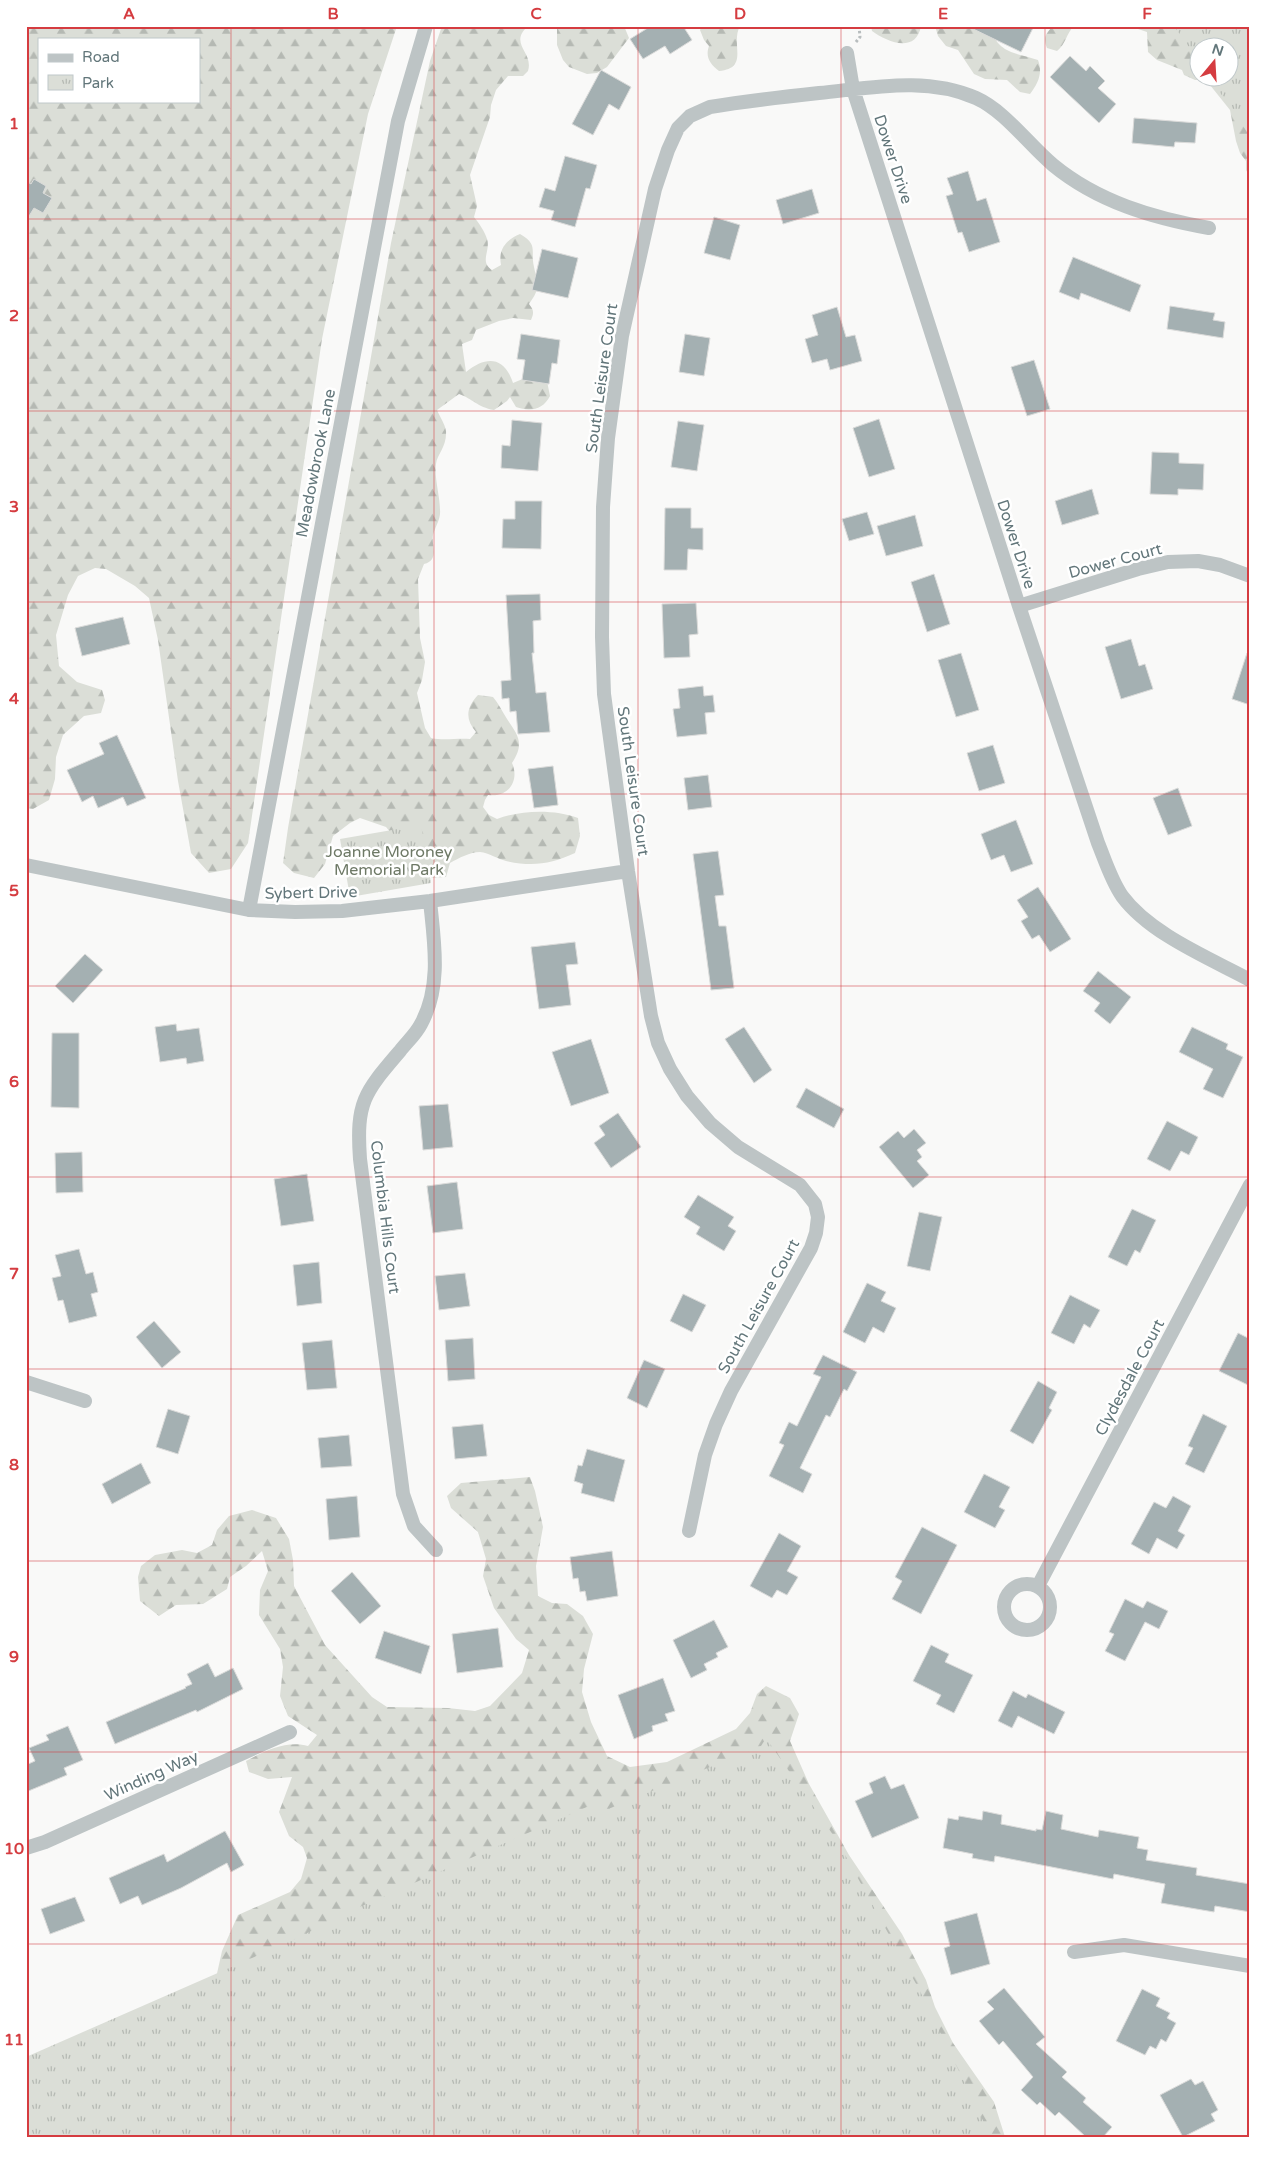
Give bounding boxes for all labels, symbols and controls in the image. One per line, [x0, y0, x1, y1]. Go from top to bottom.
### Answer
text: A [123, 4, 135, 24]
text: B [327, 4, 339, 24]
text: C [530, 4, 542, 24]
text: D [734, 4, 746, 24]
text: E [938, 4, 948, 24]
text: F [1142, 4, 1152, 24]
legend [38, 38, 200, 102]
north arrow [1188, 38, 1238, 88]
text: N [1210, 40, 1226, 60]
text: Road [82, 48, 120, 66]
text: Park [82, 74, 114, 92]
street label: Dower Drive [869, 112, 917, 206]
text: 1 [9, 114, 19, 134]
street label: South Leisure Court [582, 302, 622, 454]
text: 2 [9, 306, 19, 326]
street label: Meadowbrook Lane [292, 387, 340, 539]
text: 3 [9, 497, 19, 517]
street label: Dower Drive [992, 497, 1040, 591]
street label: Dower Court [1066, 539, 1164, 583]
text: 4 [9, 689, 19, 709]
street label: South Leisure Court [613, 705, 653, 857]
park label: Joanne Moroney Memorial Park [326, 842, 453, 880]
text: 5 [9, 881, 19, 901]
street label: Sybert Drive [264, 882, 358, 904]
text: 6 [9, 1072, 19, 1092]
street label: Columbia Hills Court [366, 1139, 404, 1295]
street label: South Leisure Court [714, 1236, 804, 1377]
text: 7 [9, 1264, 19, 1284]
street label: Clydesdale Court [1091, 1316, 1169, 1439]
text: 8 [9, 1455, 19, 1475]
text: 9 [9, 1647, 19, 1667]
street label: Winding Way [101, 1746, 202, 1806]
text: 10 [4, 1839, 24, 1859]
text: 11 [4, 2030, 24, 2050]

